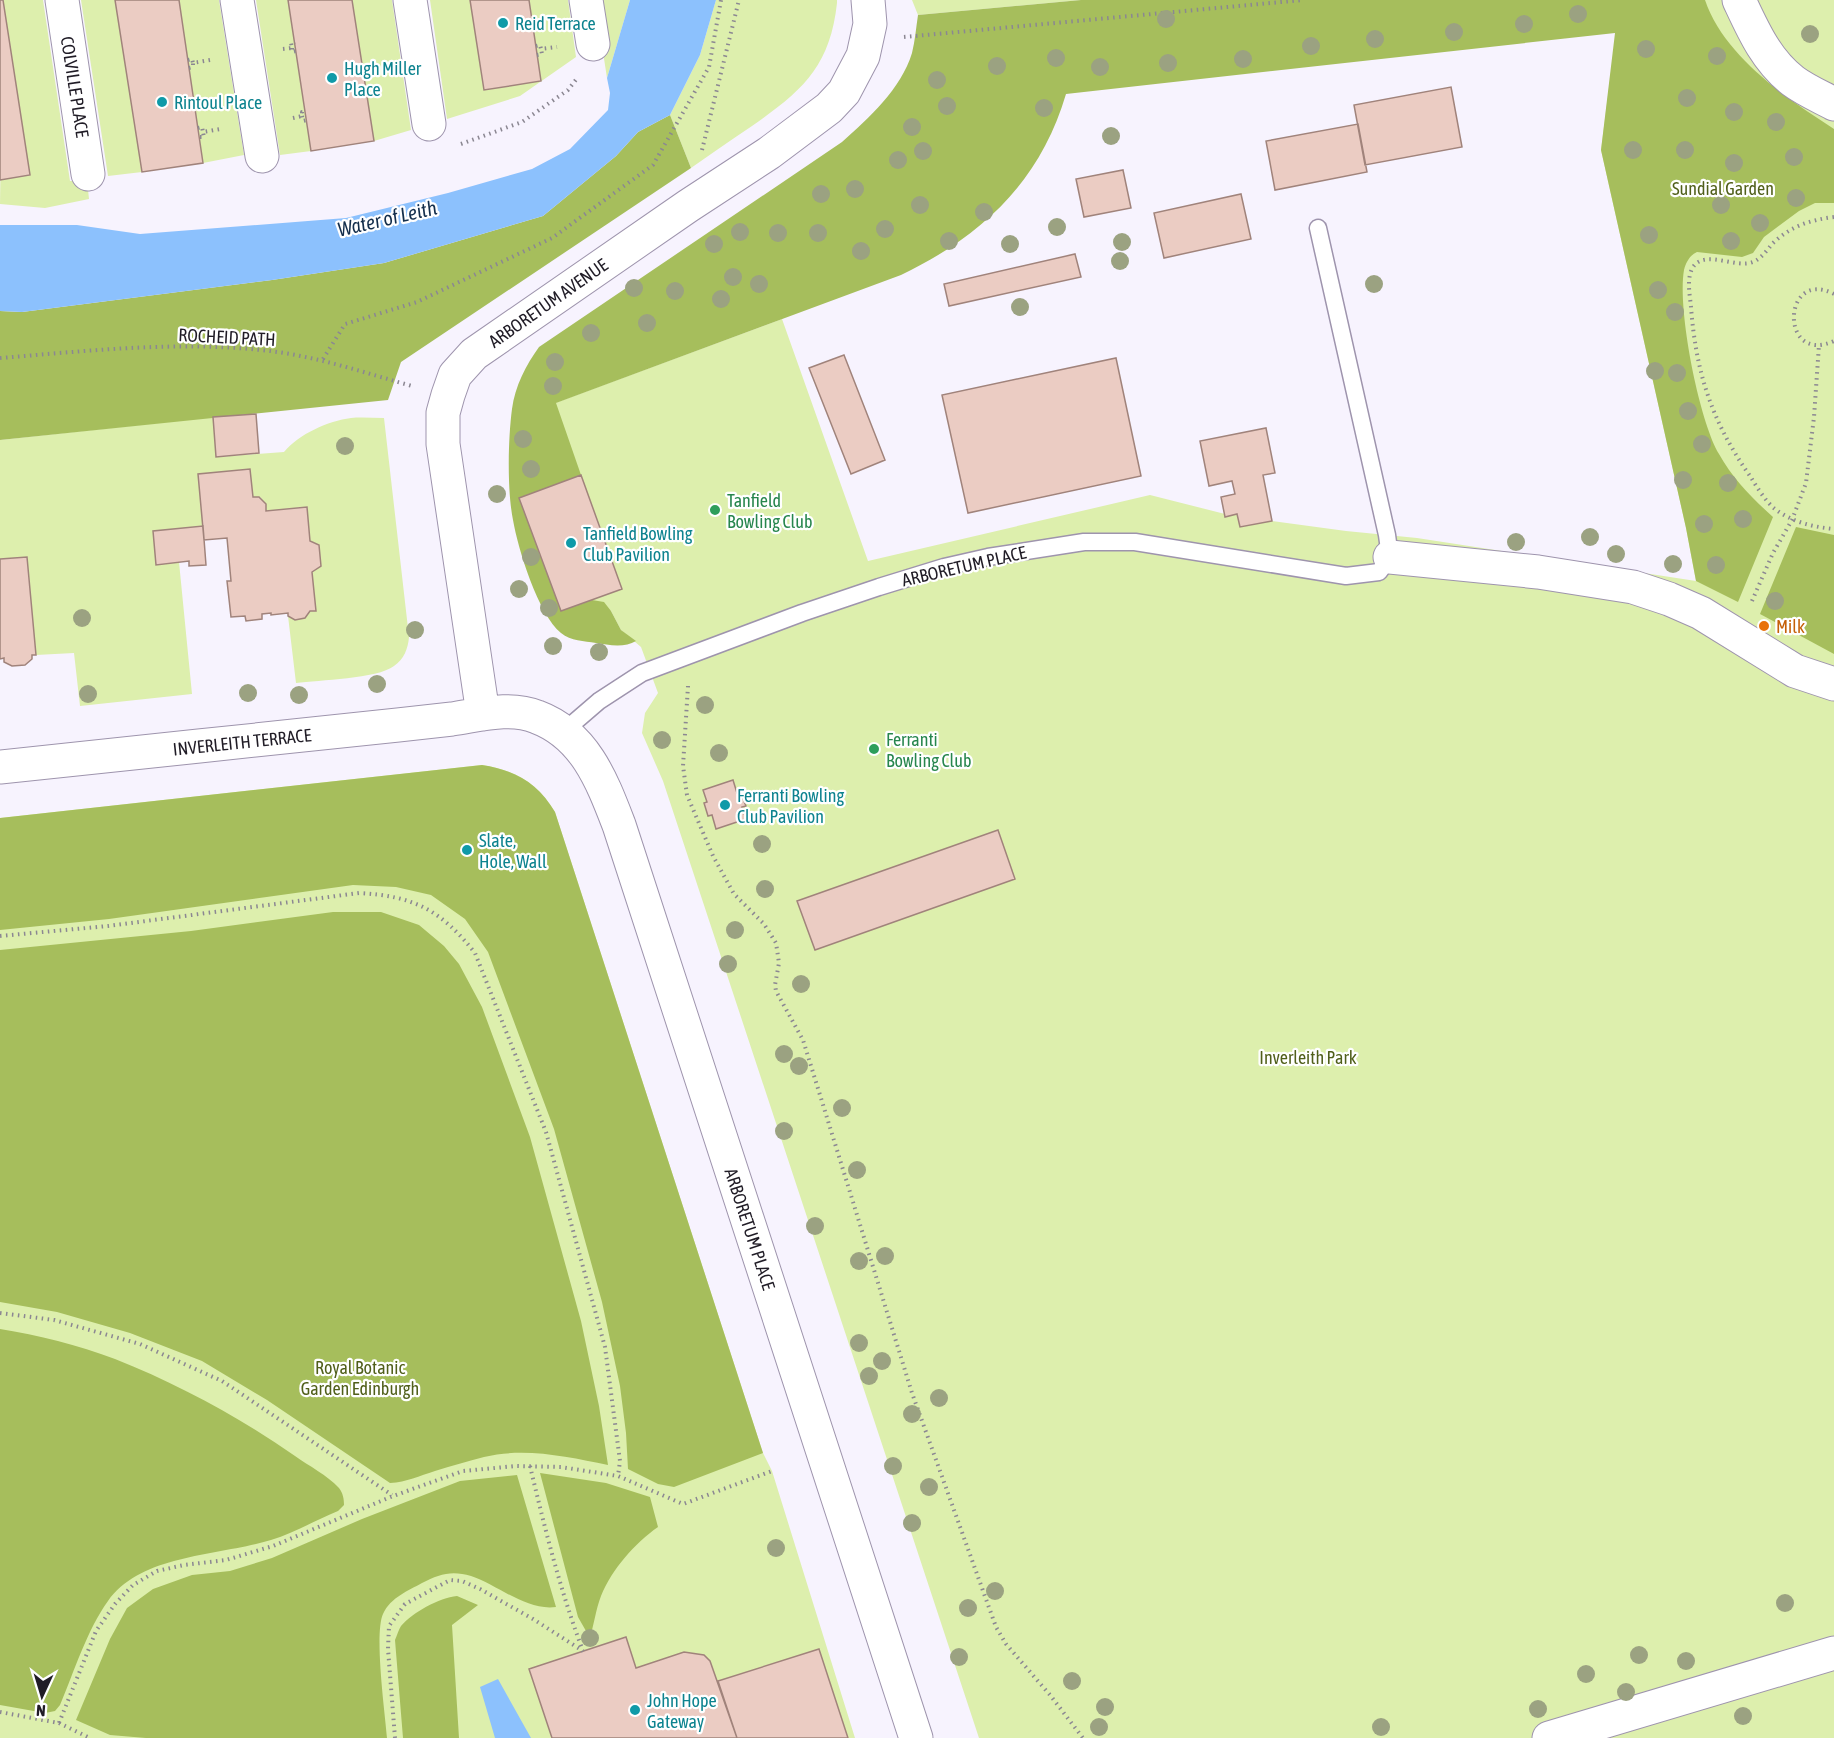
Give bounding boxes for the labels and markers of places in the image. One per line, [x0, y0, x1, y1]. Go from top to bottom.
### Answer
place label: Reid Terrace [515, 13, 596, 34]
marker: Reid Terrace [496, 16, 510, 30]
place label: Hugh Miller Place [344, 58, 422, 100]
marker: Hugh Miller Place [325, 71, 339, 85]
place label: Rintoul Place [174, 92, 262, 113]
marker: Rintoul Place [155, 95, 169, 109]
place label: Tanfield Bowling Club [727, 490, 813, 532]
marker: Tanfield Bowling Club [708, 503, 722, 517]
place label: Tanfield Bowling Club Pavilion [583, 523, 693, 565]
marker: Tanfield Bowling Club Pavilion [564, 536, 578, 550]
place label: Milk [1776, 616, 1805, 637]
marker: Milk [1757, 619, 1771, 633]
place label: Ferranti Bowling Club [886, 729, 972, 771]
marker: Ferranti Bowling Club [867, 742, 881, 756]
place label: Ferranti Bowling Club Pavilion [737, 785, 844, 827]
marker: Ferranti Bowling Club Pavilion [718, 798, 732, 812]
place label: Slate, Hole, Wall [479, 830, 547, 872]
marker: Slate, Hole, Wall [460, 843, 474, 857]
place label: John Hope Gateway [647, 1690, 717, 1732]
marker: John Hope Gateway [628, 1703, 642, 1717]

